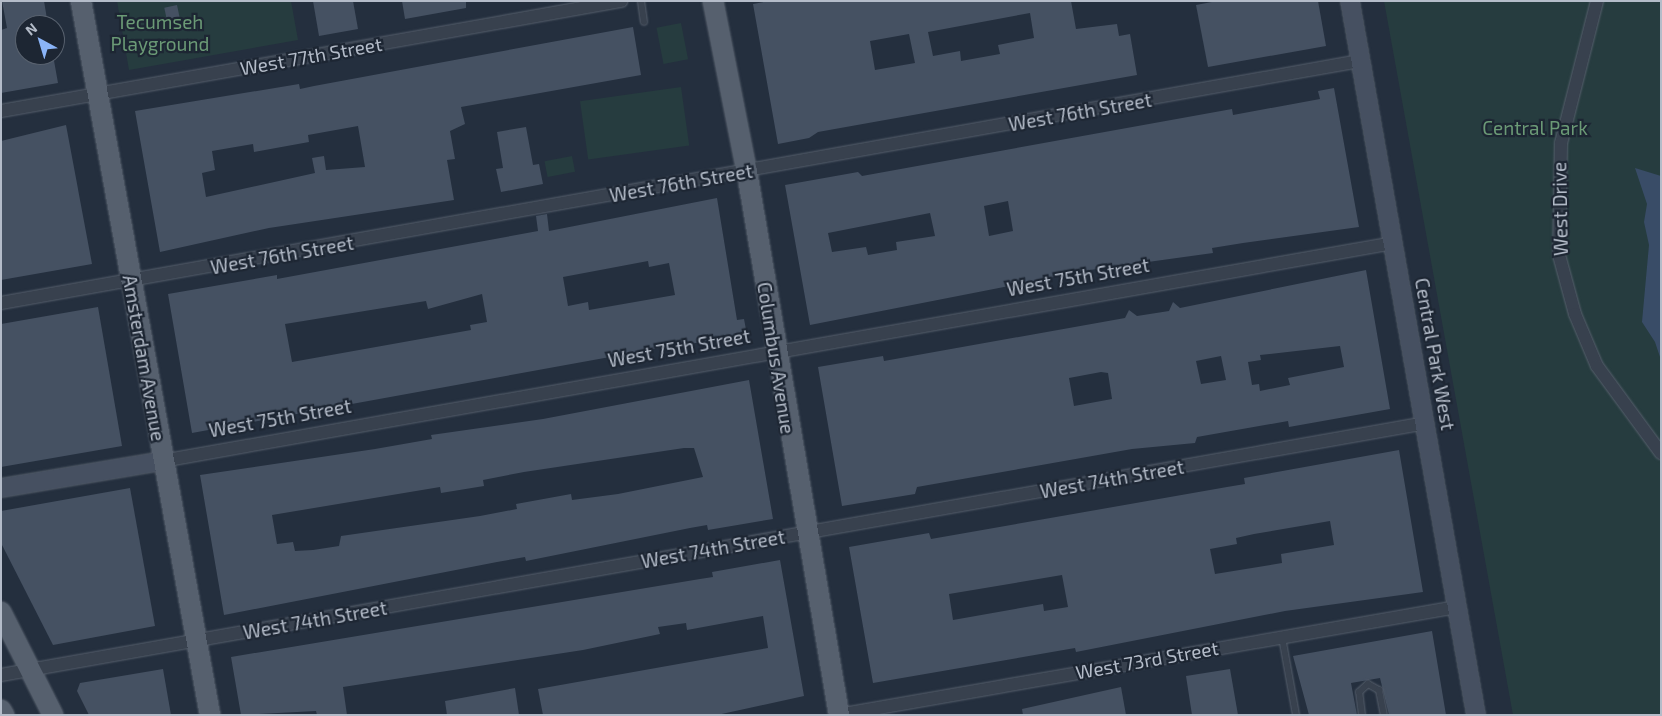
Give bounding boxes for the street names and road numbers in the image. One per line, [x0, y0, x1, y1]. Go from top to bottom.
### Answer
street label: West 77th Street [238, 32, 384, 80]
street label: West 76th Street [1007, 88, 1153, 136]
street label: West 76th Street [608, 159, 754, 207]
street label: West Drive [1548, 162, 1572, 256]
street label: West 76th Street [209, 231, 355, 279]
street label: West 75th Street [1005, 253, 1151, 301]
street label: Amsterdam Avenue [118, 273, 170, 443]
street label: Central Park West [1410, 276, 1460, 432]
street label: Columbus Avenue [753, 280, 799, 436]
street label: West 75th Street [606, 324, 752, 372]
street label: West 75th Street [207, 394, 353, 442]
street label: West 74th Street [1038, 455, 1186, 503]
street label: West 74th Street [639, 525, 787, 573]
street label: West 74th Street [241, 596, 389, 644]
street label: West 73rd Street [1074, 636, 1220, 684]

